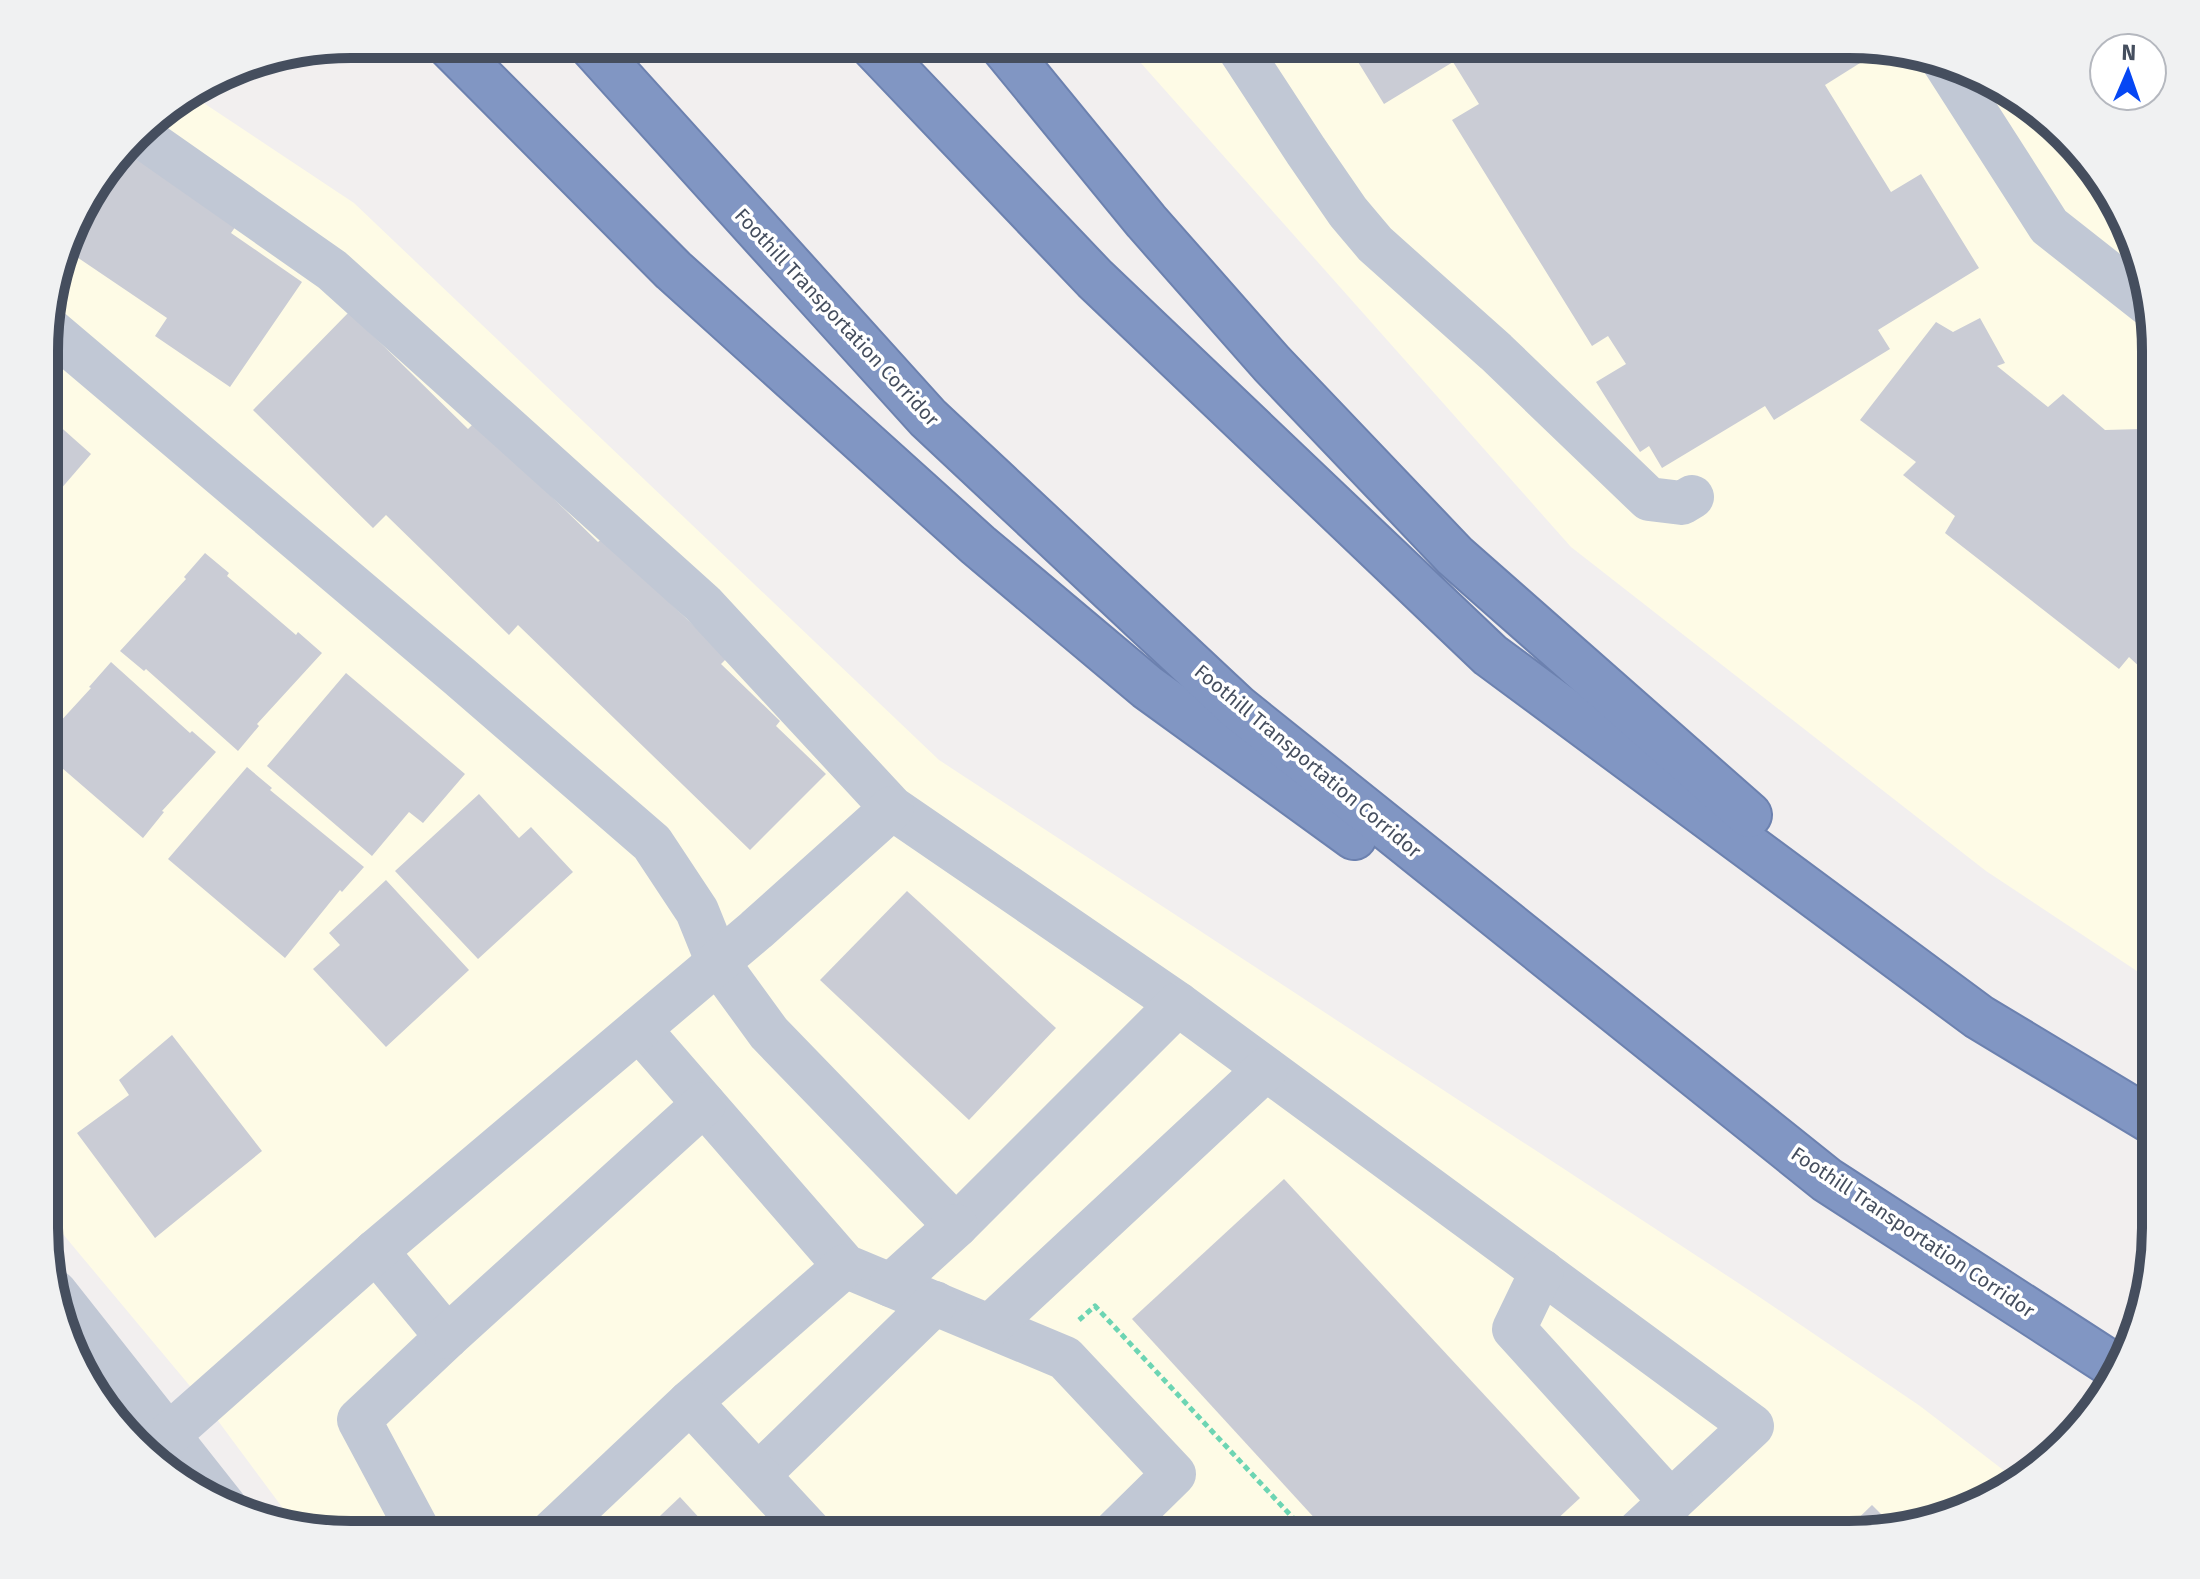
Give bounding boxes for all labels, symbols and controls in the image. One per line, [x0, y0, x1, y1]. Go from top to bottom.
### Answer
north arrow [2088, 32, 2168, 112]
text: N [2121, 39, 2136, 66]
street label: Foothill Transportation Corridor [730, 203, 944, 431]
street label: Foothill Transportation Corridor [1190, 659, 1426, 863]
street label: Foothill Transportation Corridor [1787, 1141, 2040, 1323]

